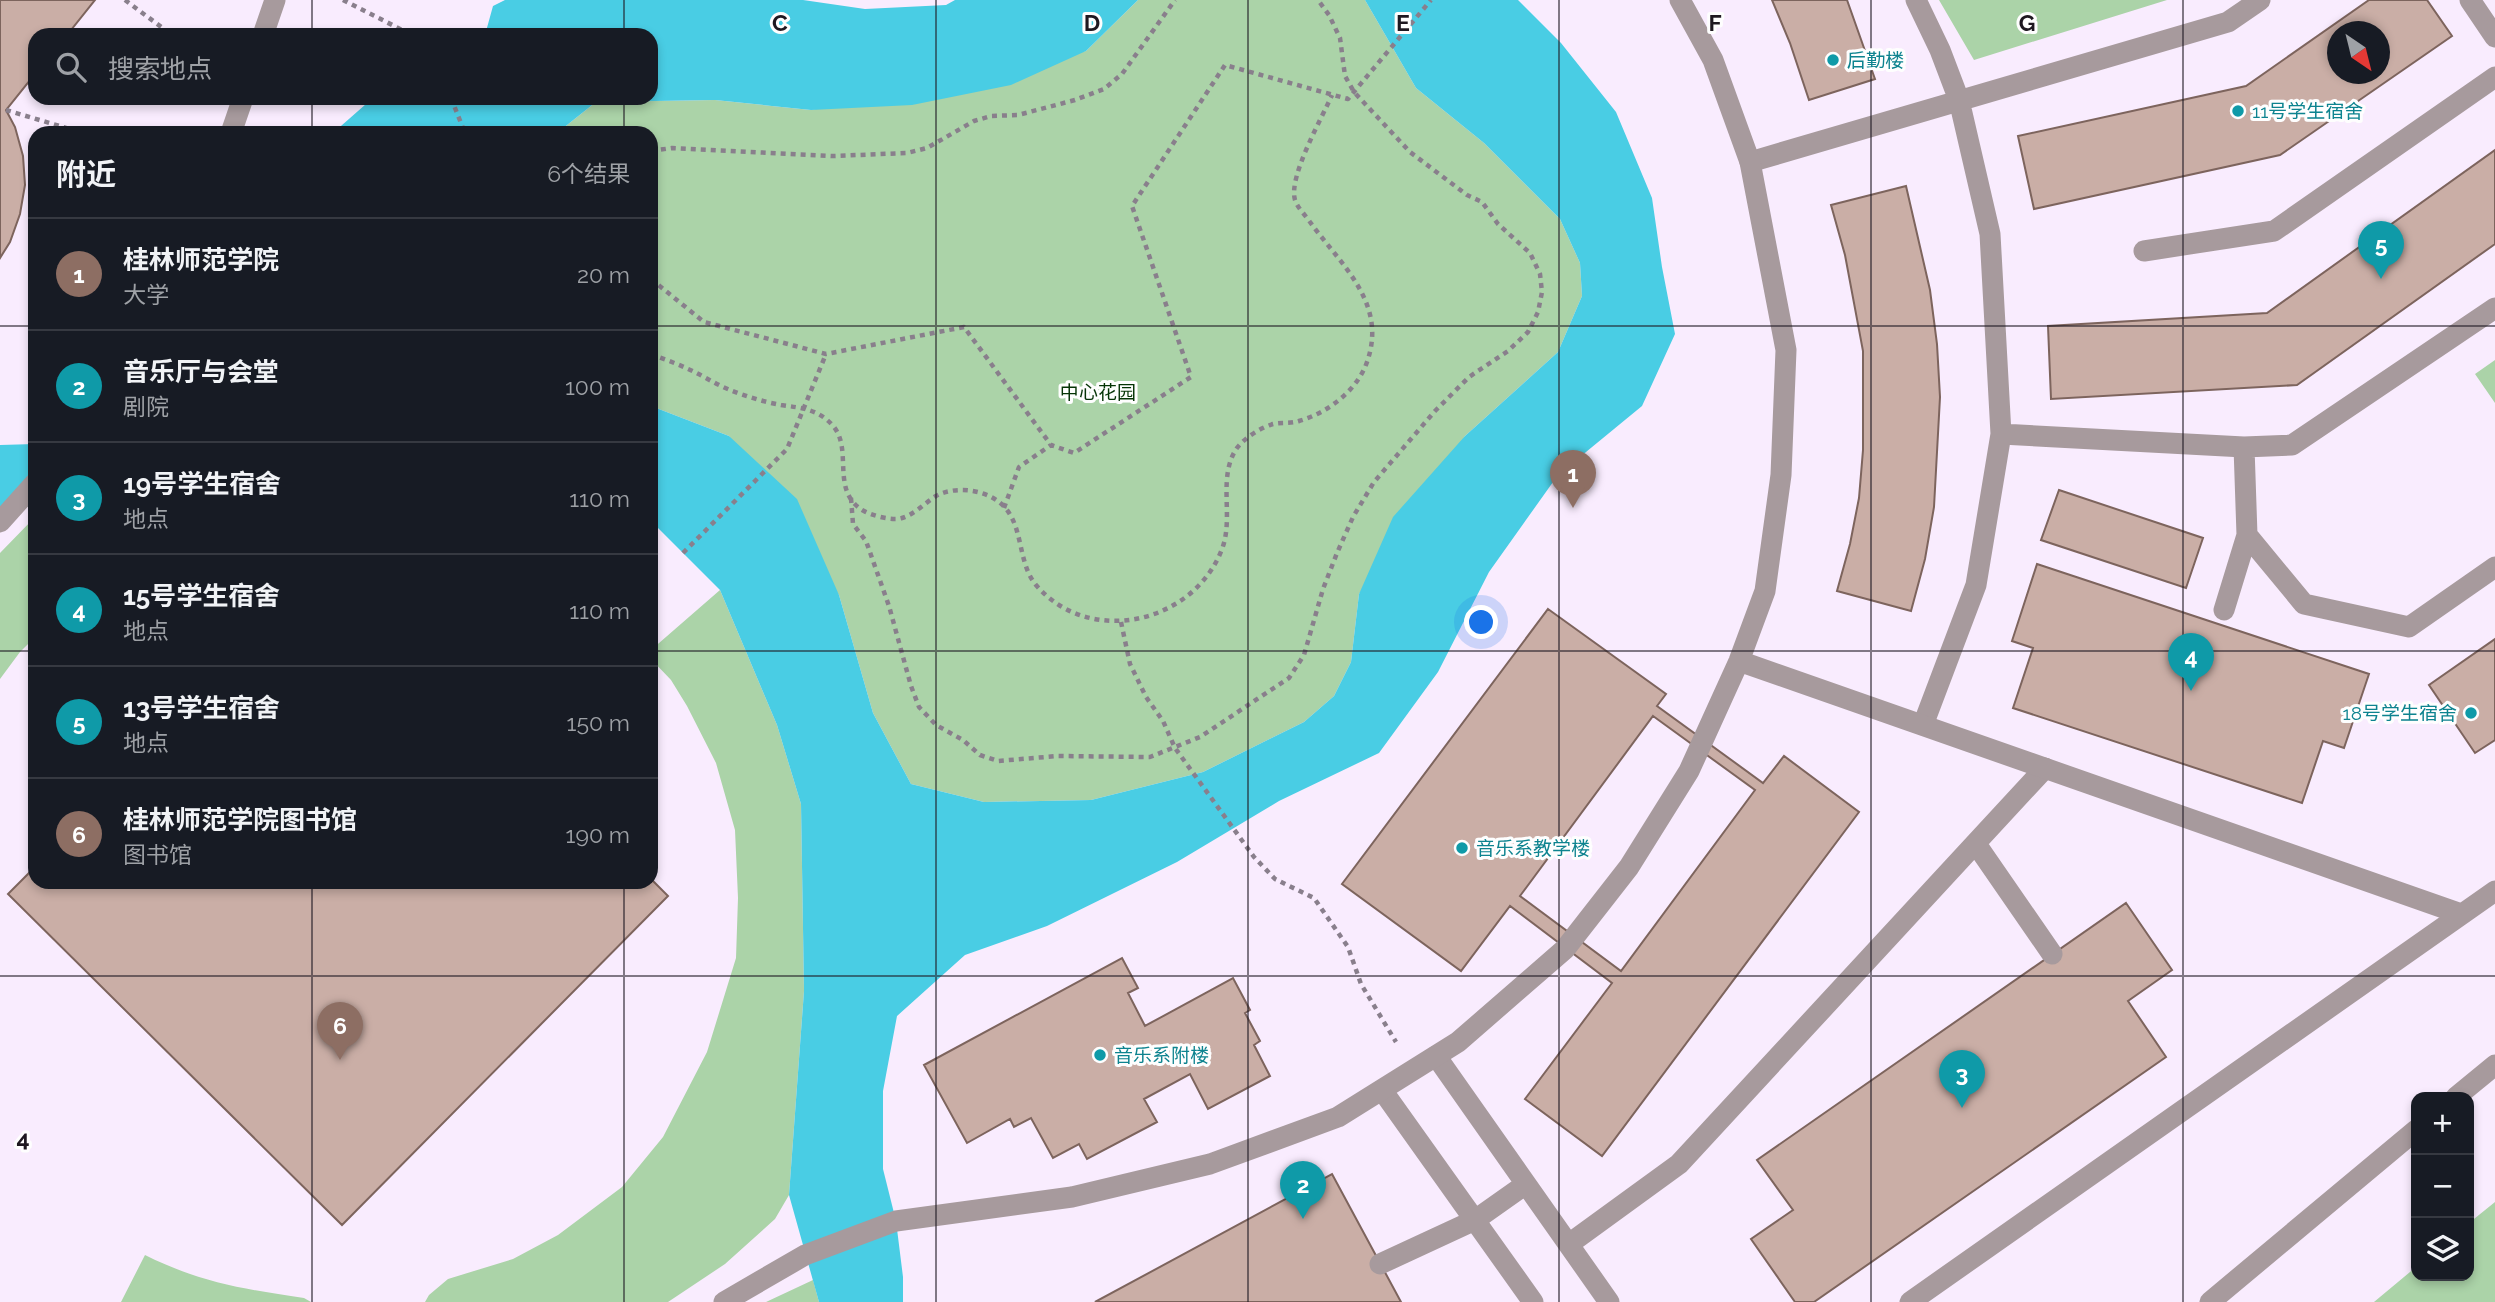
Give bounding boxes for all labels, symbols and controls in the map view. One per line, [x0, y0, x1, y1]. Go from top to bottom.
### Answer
text: C [772, 9, 788, 36]
text: D [1084, 9, 1100, 36]
text: E [1396, 9, 1410, 36]
text: F [1708, 9, 1722, 36]
text: G [2019, 9, 2035, 36]
north arrow [2327, 21, 2390, 84]
search box [28, 28, 658, 105]
icon: search [52, 48, 90, 86]
place label: 后勤楼 [1847, 49, 1904, 71]
marker: 后勤楼 [1825, 52, 1841, 68]
text: 搜索地点 [108, 54, 212, 84]
place label: 11号学生宿舍 [2252, 100, 2363, 122]
marker: 11号学生宿舍 [2230, 103, 2246, 119]
text: 附近 [56, 157, 116, 192]
text: 6个结果 [547, 160, 630, 187]
pin: 5 [2358, 221, 2404, 279]
text: 桂林师范学院 [123, 245, 279, 275]
text: 1 [73, 261, 85, 288]
text: 20 m [577, 261, 630, 288]
text: 大学 [123, 281, 169, 308]
text: 音乐厅与会堂 [123, 357, 279, 387]
text: 2 [73, 373, 85, 400]
text: 100 m [565, 373, 630, 400]
park label: 中心花园 [1060, 381, 1136, 403]
text: 剧院 [123, 393, 169, 420]
pin: 1 [1550, 450, 1596, 508]
text: 19号学生宿舍 [123, 469, 281, 499]
text: 3 [73, 485, 85, 512]
text: 110 m [569, 485, 630, 512]
text: 地点 [123, 505, 169, 532]
text: 15号学生宿舍 [123, 581, 280, 611]
text: 4 [72, 597, 86, 624]
text: 110 m [569, 597, 630, 624]
your location [1464, 605, 1498, 639]
text: 地点 [123, 617, 169, 644]
pin: 4 [2168, 633, 2214, 691]
text: 13号学生宿舍 [123, 693, 280, 723]
place label: 18号学生宿舍 [2343, 702, 2457, 724]
marker: 18号学生宿舍 [2463, 705, 2479, 721]
text: 5 [73, 709, 85, 736]
text: 150 m [567, 709, 630, 736]
text: 地点 [123, 729, 169, 756]
text: 桂林师范学院图书馆 [123, 805, 357, 835]
text: 6 [72, 821, 86, 848]
text: 190 m [566, 821, 630, 848]
place label: 音乐系教学楼 [1476, 837, 1590, 859]
marker: 音乐系教学楼 [1454, 840, 1470, 856]
text: 图书馆 [123, 841, 192, 868]
pin: 6 [317, 1002, 363, 1060]
place label: 音乐系附楼 [1114, 1044, 1209, 1066]
marker: 音乐系附楼 [1092, 1047, 1108, 1063]
pin: 3 [1939, 1050, 1985, 1108]
map controls [2411, 1092, 2474, 1281]
button: + [2411, 1092, 2474, 1155]
text: 4 [16, 1125, 30, 1152]
button: − [2411, 1155, 2474, 1218]
pin: 2 [1280, 1161, 1326, 1219]
button: layers [2411, 1218, 2474, 1281]

